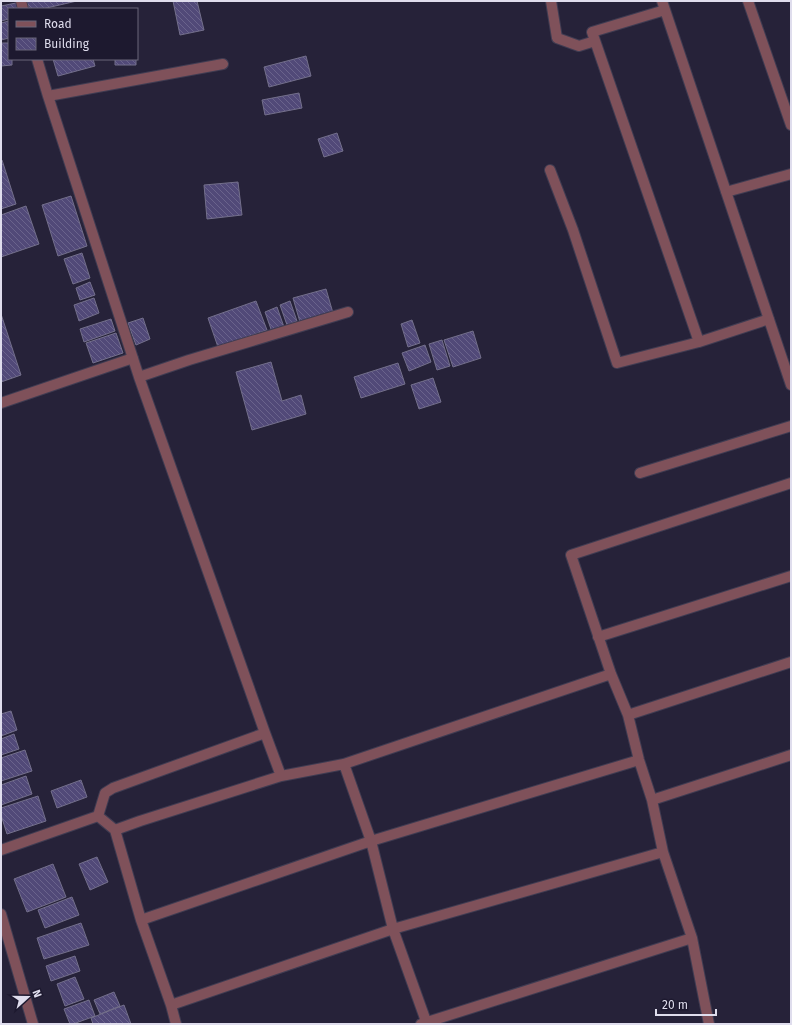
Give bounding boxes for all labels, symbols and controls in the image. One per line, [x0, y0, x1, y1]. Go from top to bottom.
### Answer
legend [8, 8, 138, 60]
text: Road [44, 17, 72, 31]
text: Building [44, 37, 90, 51]
north arrow [8, 977, 48, 1017]
text: N [29, 988, 44, 999]
scale bar [656, 991, 716, 1017]
text: 20 m [662, 998, 688, 1012]

